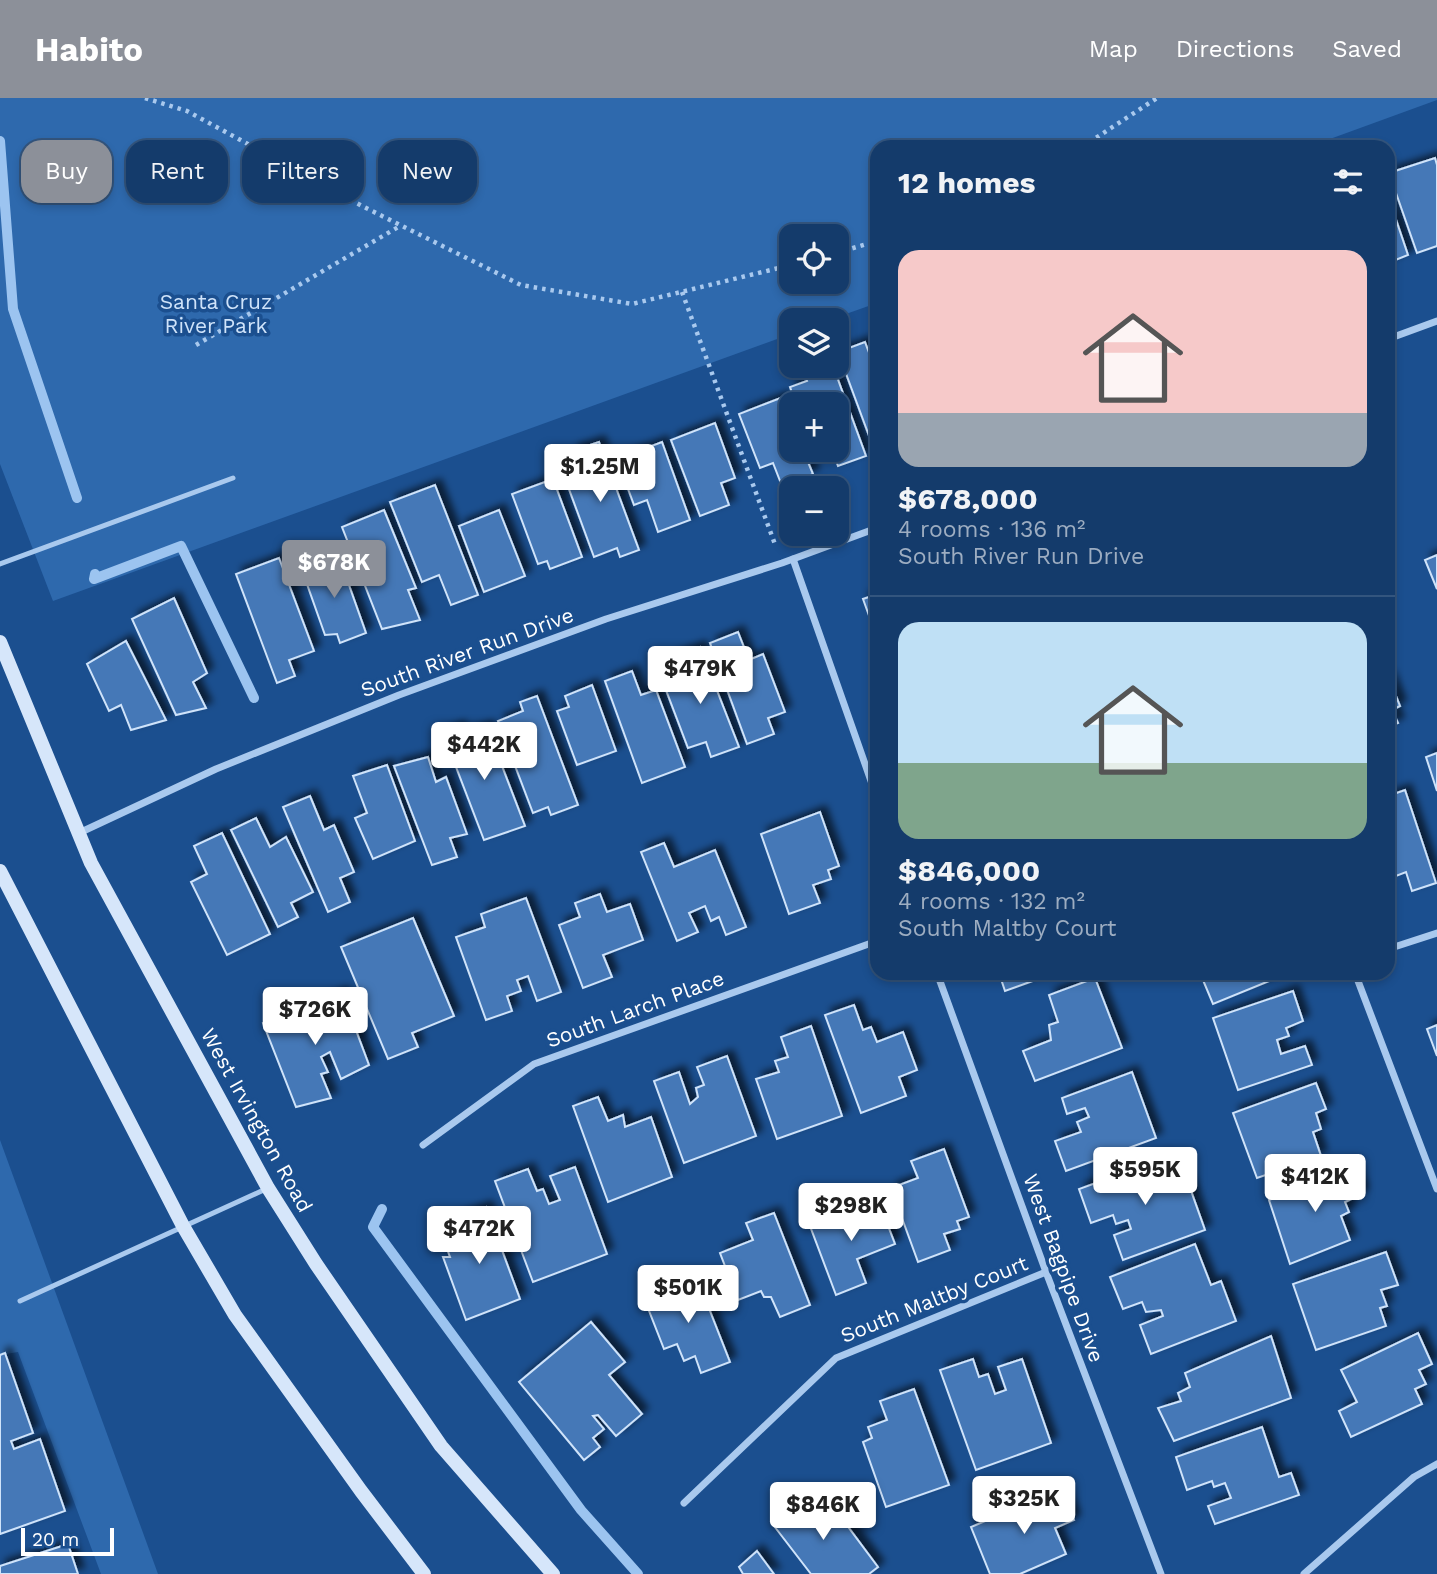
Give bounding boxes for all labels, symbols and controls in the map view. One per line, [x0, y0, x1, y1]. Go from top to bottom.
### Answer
text: Habito [35, 30, 143, 69]
text: Map [1089, 35, 1138, 63]
text: Directions [1176, 35, 1294, 63]
text: Saved [1332, 35, 1402, 63]
chip: Buy [21, 140, 112, 203]
chip: Rent [126, 140, 228, 203]
chip: Filters [242, 140, 364, 203]
chip: New [378, 140, 477, 203]
icon: filters [1329, 163, 1367, 201]
text: 12 homes [898, 165, 1036, 200]
map controls [779, 224, 849, 546]
button: locate [779, 224, 849, 294]
park label: Santa Cruz River Park [160, 289, 272, 338]
icon: home [1070, 295, 1196, 421]
button: layers [779, 308, 849, 378]
button: + [779, 392, 849, 462]
pin: $1.25M [543, 444, 657, 504]
text: $1.25M [560, 453, 640, 480]
button: − [779, 476, 849, 546]
text: $678,000 [898, 481, 1038, 516]
text: 4 rooms · 136 m² [898, 516, 1086, 543]
pin: $678K [285, 540, 383, 600]
text: South River Run Drive [898, 543, 1144, 570]
text: $678K [298, 549, 370, 576]
street label: South River Run Drive [357, 602, 577, 702]
pin: $479K [651, 646, 749, 706]
text: $479K [664, 655, 736, 682]
icon: home [1070, 667, 1196, 793]
pin: $442K [435, 722, 533, 782]
text: $442K [447, 731, 521, 758]
text: $846,000 [898, 853, 1040, 888]
text: 4 rooms · 132 m² [898, 888, 1085, 915]
text: South Maltby Court [898, 915, 1117, 942]
street label: South Larch Place [543, 965, 727, 1053]
pin: $726K [266, 988, 364, 1047]
text: $726K [279, 996, 351, 1023]
street label: West Irvington Road [196, 1024, 318, 1216]
pin: $595K [1096, 1148, 1194, 1207]
pin: $412K [1266, 1154, 1364, 1214]
text: $595K [1109, 1156, 1181, 1183]
text: $412K [1281, 1163, 1349, 1190]
street label: West Bagpipe Drive [1018, 1170, 1110, 1366]
pin: $298K [802, 1184, 900, 1243]
text: $298K [815, 1192, 887, 1219]
pin: $472K [430, 1206, 528, 1266]
text: $472K [443, 1215, 515, 1242]
street label: South Maltby Court [837, 1250, 1031, 1348]
pin: $501K [639, 1266, 737, 1325]
text: $501K [654, 1274, 722, 1301]
pin: $325K [975, 1476, 1073, 1536]
pin: $846K [774, 1482, 872, 1542]
text: $325K [988, 1485, 1060, 1512]
text: $846K [786, 1491, 860, 1518]
scale bar [21, 1525, 114, 1557]
text: 20 m [32, 1528, 79, 1551]

